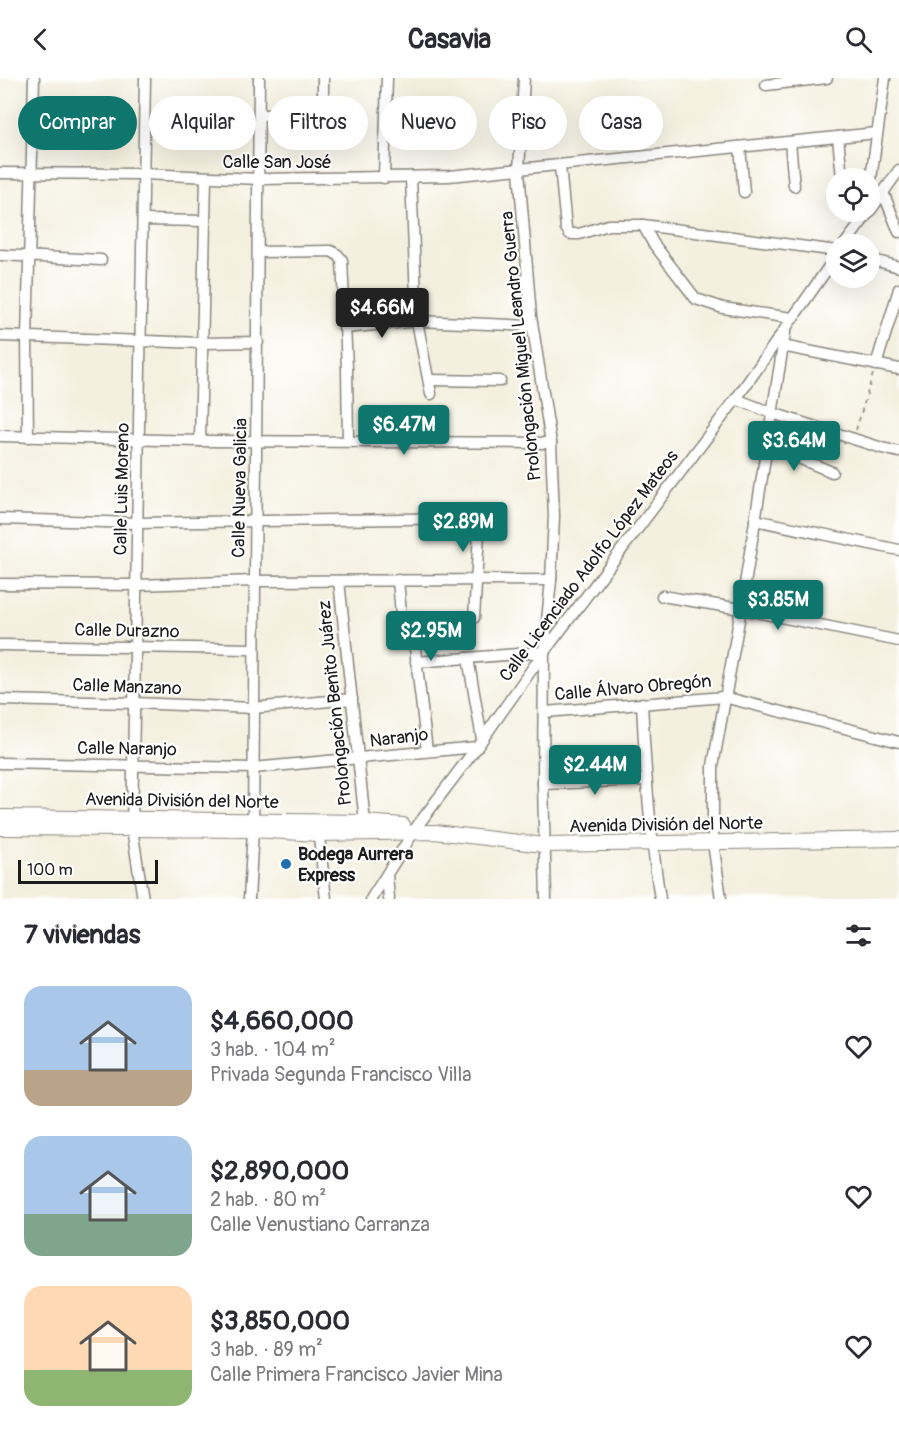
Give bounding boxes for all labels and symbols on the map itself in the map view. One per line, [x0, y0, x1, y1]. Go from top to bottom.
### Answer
street label: Calle San José [222, 151, 332, 174]
street label: Prolongación Miguel Leandro Guerra [495, 210, 547, 482]
pin: $4.66M [333, 288, 431, 339]
pin: $6.47M [355, 405, 453, 456]
street label: Calle Nueva Galicia [227, 418, 253, 558]
pin: $3.64M [745, 421, 843, 472]
street label: Calle Luis Moreno [109, 422, 135, 555]
street label: Calle Licenciado Adolfo López Mateos [494, 446, 684, 686]
pin: $2.89M [414, 502, 512, 553]
pin: $3.85M [729, 580, 827, 631]
street label: Prolongación Benito Juárez [313, 599, 357, 807]
pin: $2.95M [382, 611, 480, 662]
street label: Calle Durazno [74, 619, 180, 643]
street label: Calle Álvaro Obregón [553, 670, 713, 706]
street label: Calle Manzano [72, 674, 182, 700]
street label: Naranjo [368, 723, 430, 753]
street label: Calle Naranjo [77, 737, 177, 761]
pin: $2.44M [546, 745, 644, 796]
street label: Avenida División del Norte [85, 788, 279, 814]
street label: Avenida División del Norte [569, 812, 763, 838]
place label: Bodega Aurrera Express [298, 843, 414, 887]
scale bar [18, 857, 158, 884]
marker: Bodega Aurrera Express [279, 857, 293, 871]

